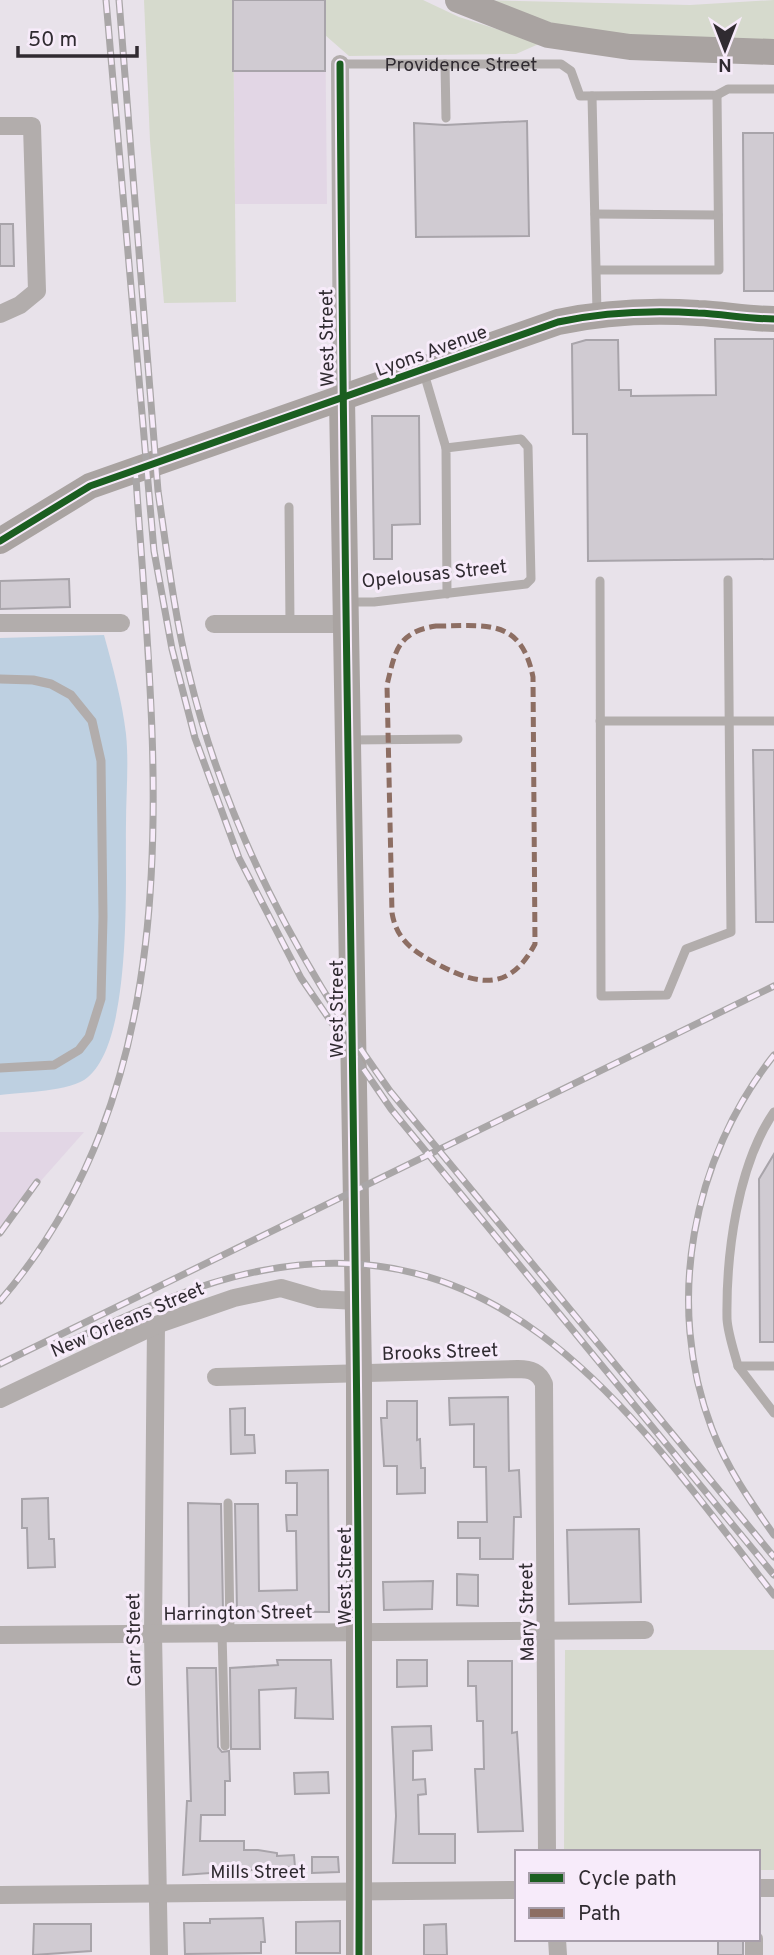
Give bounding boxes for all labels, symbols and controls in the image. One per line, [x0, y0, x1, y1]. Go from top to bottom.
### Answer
scale bar [18, 14, 136, 58]
north arrow [690, 14, 760, 84]
text: 50 m [28, 27, 77, 54]
text: N [718, 52, 732, 76]
street label: Providence Street [385, 54, 537, 78]
street label: West Street [315, 289, 341, 387]
street label: Lyons Avenue [373, 321, 491, 383]
street label: Opelousas Street [360, 555, 508, 595]
street label: West Street [326, 960, 350, 1058]
street label: New Orleans Street [47, 1278, 208, 1364]
street label: Brooks Street [382, 1339, 499, 1367]
street label: West Street [334, 1527, 358, 1625]
street label: Mary Street [515, 1562, 541, 1662]
street label: Carr Street [122, 1593, 148, 1687]
street label: Harrington Street [163, 1601, 313, 1627]
legend [515, 1850, 760, 1941]
street label: Mills Street [210, 1861, 306, 1885]
text: Cycle path [578, 1866, 677, 1893]
text: Path [578, 1901, 621, 1928]

